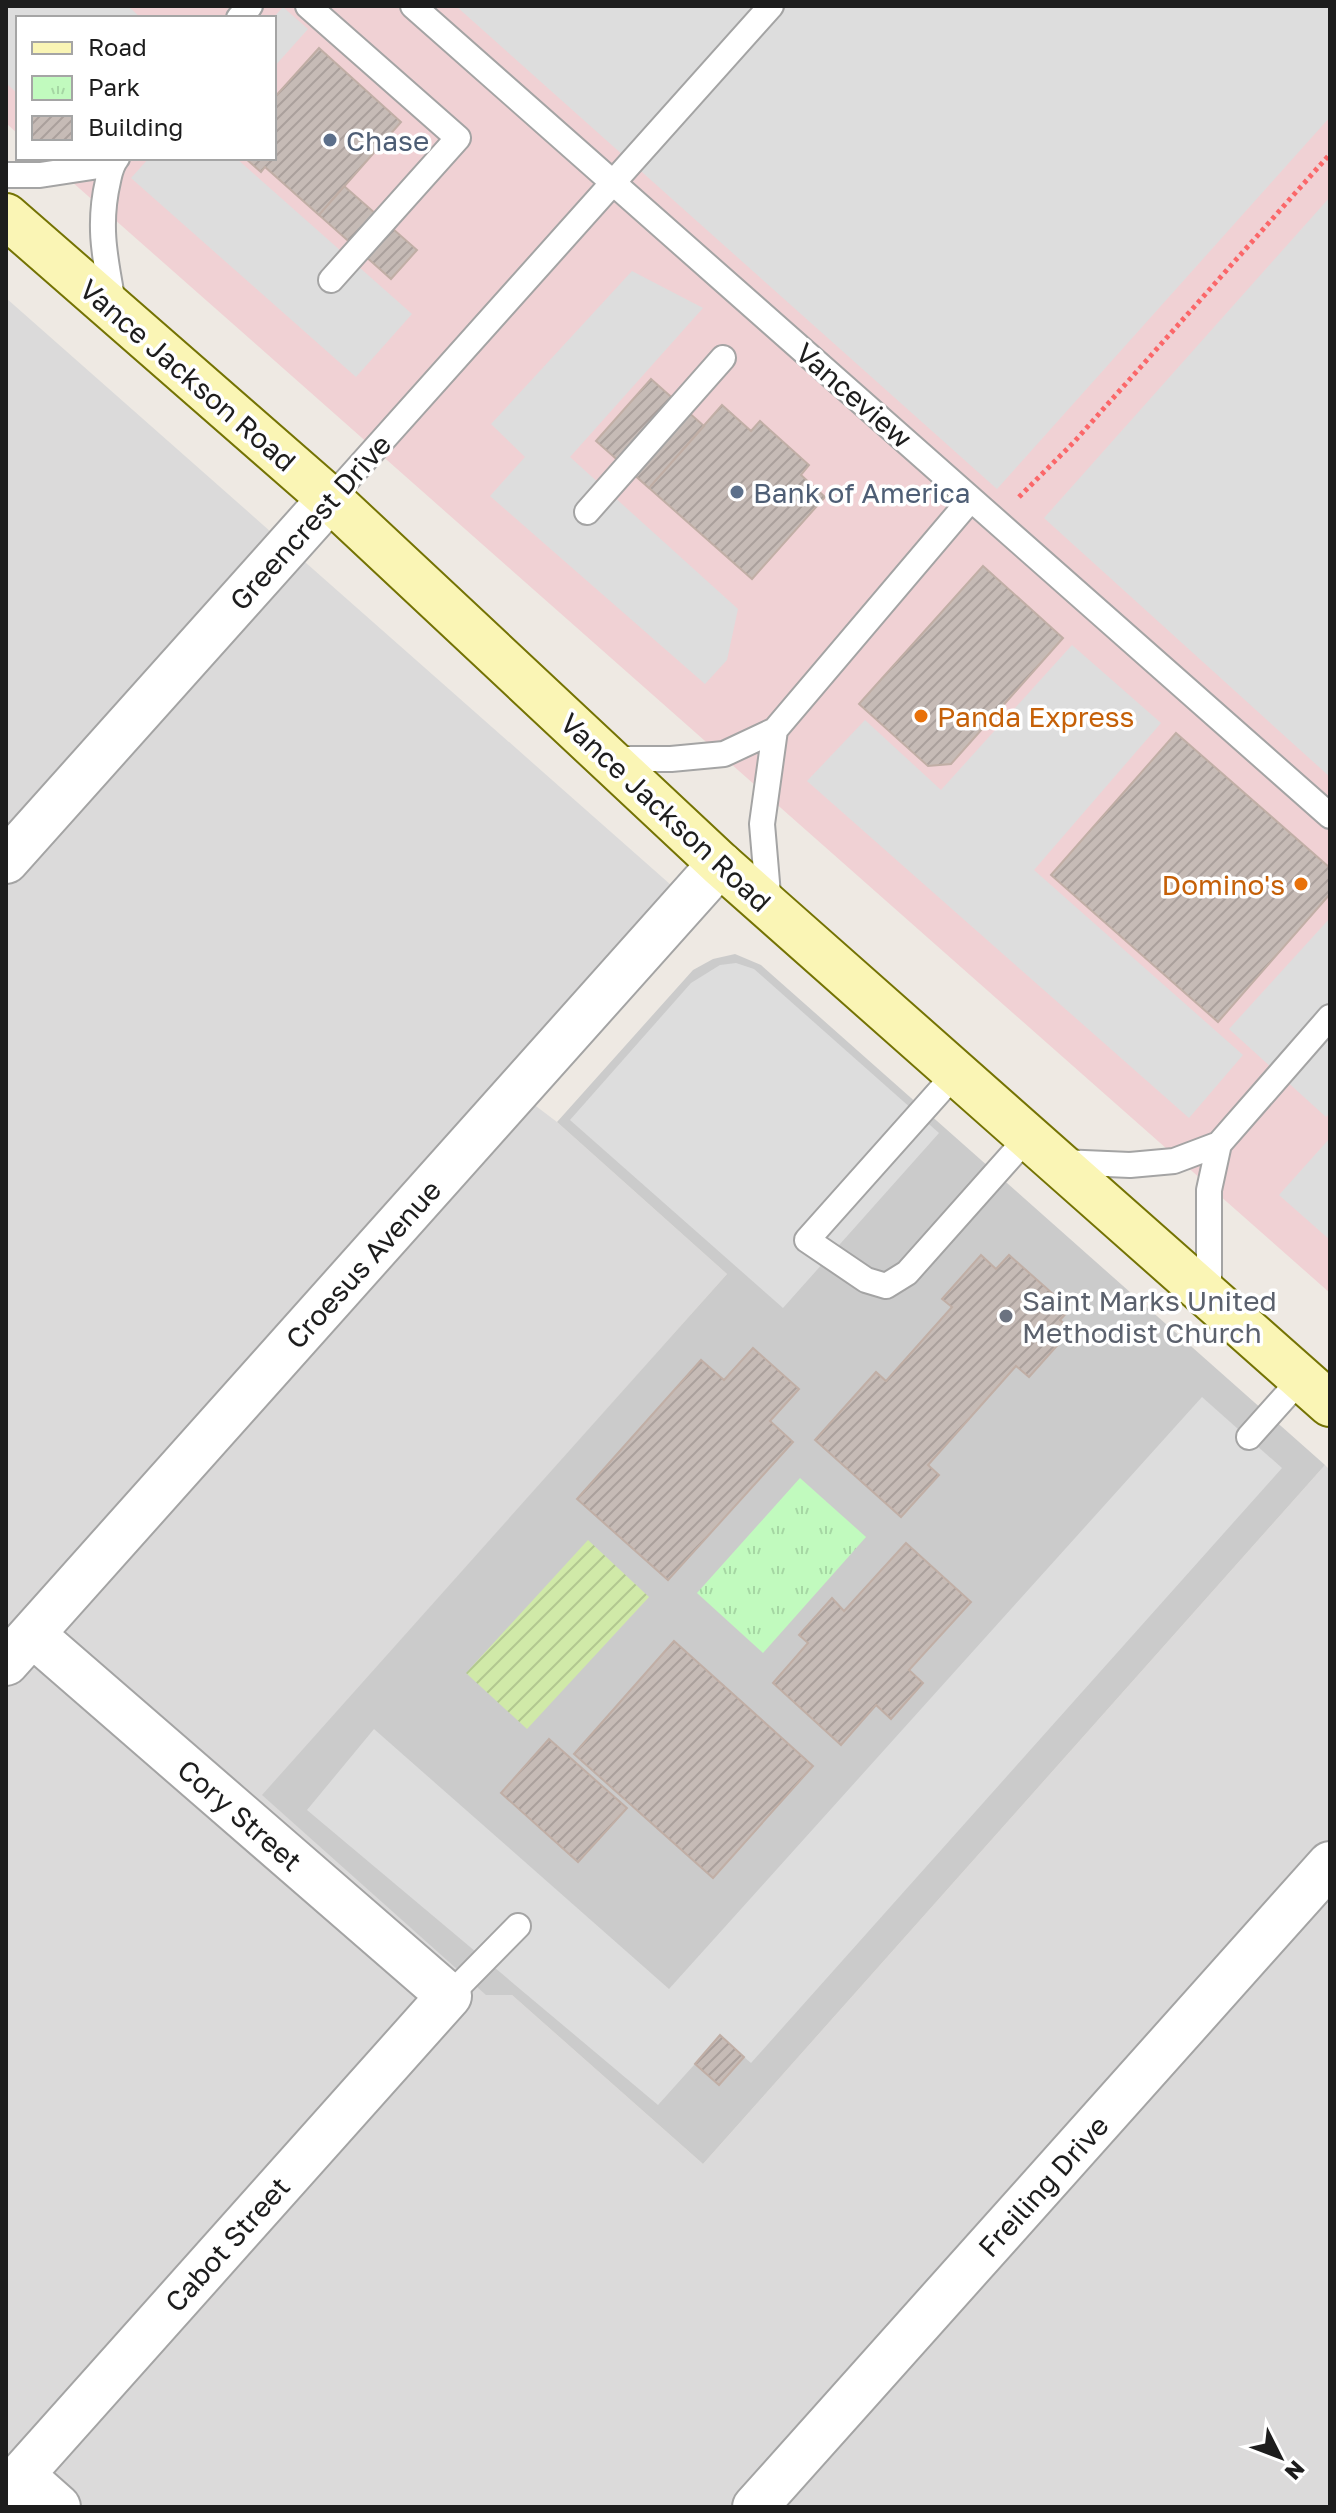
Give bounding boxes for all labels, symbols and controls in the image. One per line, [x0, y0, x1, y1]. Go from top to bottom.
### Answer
legend [16, 16, 276, 160]
text: Road [88, 32, 147, 61]
text: Park [88, 72, 140, 101]
text: Building [88, 112, 183, 141]
place label: Chase [346, 124, 429, 157]
marker: Chase [321, 131, 339, 149]
street label: Vance Jackson Road [73, 272, 303, 478]
street label: Vanceview [789, 336, 919, 454]
street label: Greencrest Drive [223, 427, 397, 617]
place label: Bank of America [753, 476, 971, 509]
marker: Bank of America [728, 483, 746, 501]
place label: Panda Express [937, 700, 1134, 733]
street label: Vance Jackson Road [554, 706, 778, 918]
marker: Panda Express [912, 707, 930, 725]
place label: Domino's [1162, 868, 1285, 901]
marker: Domino's [1292, 875, 1310, 893]
street label: Croesus Avenue [279, 1173, 447, 1355]
place label: Saint Marks United Methodist Church [1022, 1284, 1277, 1349]
marker: Saint Marks United Methodist Church [997, 1307, 1015, 1325]
street label: Cory Street [171, 1752, 309, 1878]
street label: Freiling Drive [971, 2109, 1115, 2263]
street label: Cabot Street [158, 2170, 296, 2318]
north arrow [1240, 2417, 1320, 2497]
text: N [1280, 2455, 1311, 2486]

